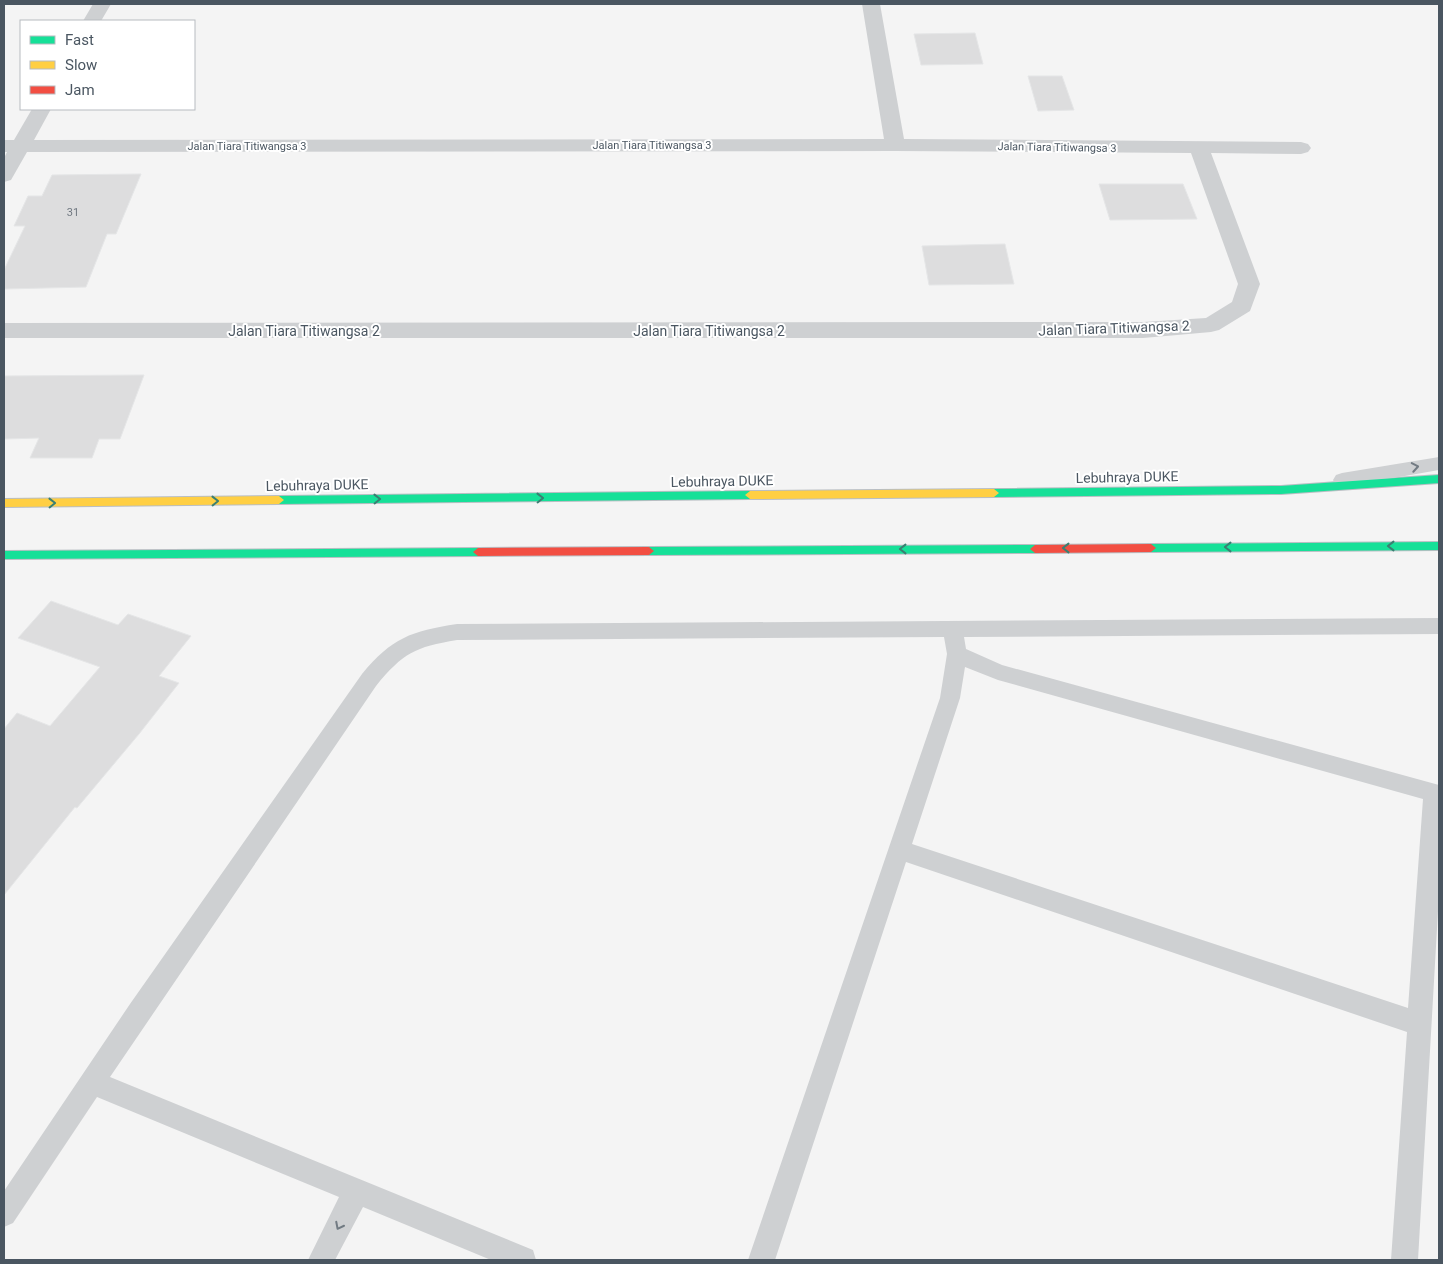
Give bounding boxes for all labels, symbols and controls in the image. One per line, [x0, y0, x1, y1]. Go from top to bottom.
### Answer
legend [20, 20, 195, 110]
text: Fast [65, 31, 94, 49]
text: Slow [65, 56, 97, 74]
text: Jam [65, 81, 95, 99]
street label: Jalan Tiara Titiwangsa 3 [592, 139, 712, 152]
street label: Jalan Tiara Titiwangsa 3 [187, 140, 307, 153]
street label: Jalan Tiara Titiwangsa 3 [997, 140, 1117, 155]
house number: 31 [67, 206, 79, 219]
street label: Jalan Tiara Titiwangsa 2 [1038, 317, 1190, 339]
street label: Jalan Tiara Titiwangsa 2 [228, 323, 380, 339]
street label: Jalan Tiara Titiwangsa 2 [633, 323, 785, 339]
one-way arrow [1410, 462, 1419, 472]
street label: Lebuhraya DUKE [1075, 468, 1179, 486]
street label: Lebuhraya DUKE [670, 472, 774, 490]
street label: Lebuhraya DUKE [265, 476, 369, 494]
one-way arrow [536, 493, 544, 503]
one-way arrow [374, 494, 382, 504]
one-way arrow [212, 496, 219, 506]
one-way arrow [49, 497, 57, 508]
one-way arrow [1386, 541, 1394, 551]
one-way arrow [1224, 542, 1232, 552]
one-way arrow [1061, 543, 1069, 553]
one-way arrow [899, 544, 906, 554]
one-way arrow [335, 1221, 345, 1230]

